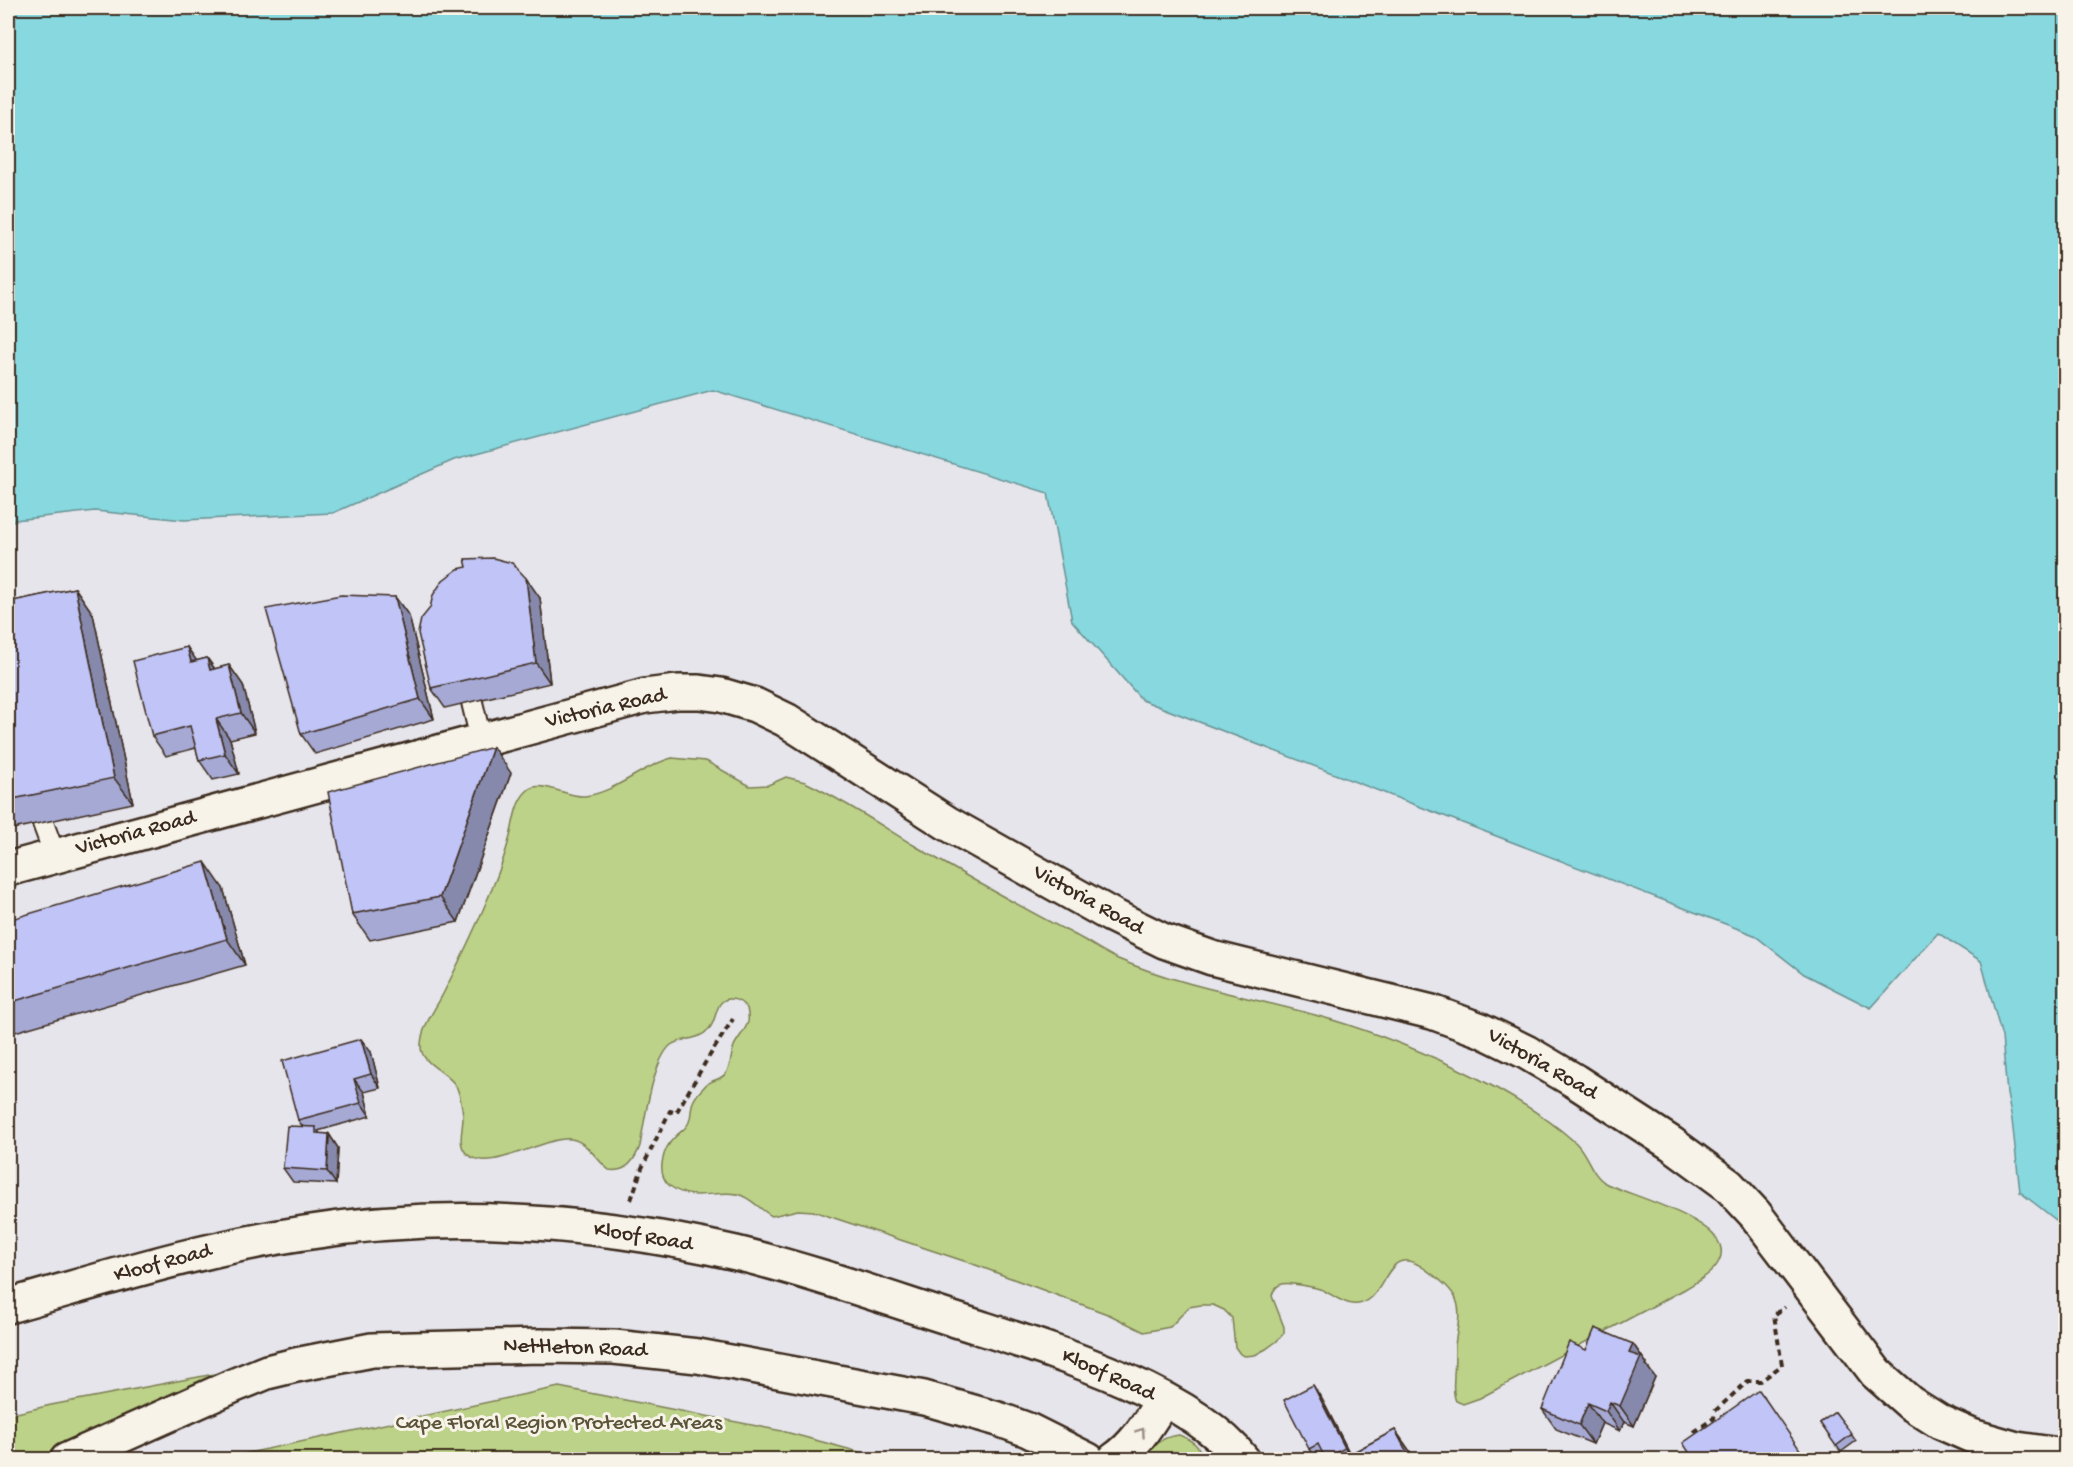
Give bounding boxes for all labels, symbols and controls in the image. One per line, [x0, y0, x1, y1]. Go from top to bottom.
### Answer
street label: Victoria Road [542, 682, 671, 736]
street label: Victoria Road [72, 805, 201, 863]
street label: Victoria Road [1027, 859, 1150, 943]
street label: Victoria Road [1481, 1023, 1604, 1108]
street label: Kloof Road [592, 1217, 696, 1259]
street label: Kloof Road [111, 1238, 217, 1289]
street label: Nettleton Road [503, 1333, 650, 1365]
street label: Kloof Road [1057, 1344, 1161, 1409]
park label: Cape Floral Region Protected Areas [396, 1411, 723, 1437]
one-way arrow [1134, 1428, 1145, 1439]

